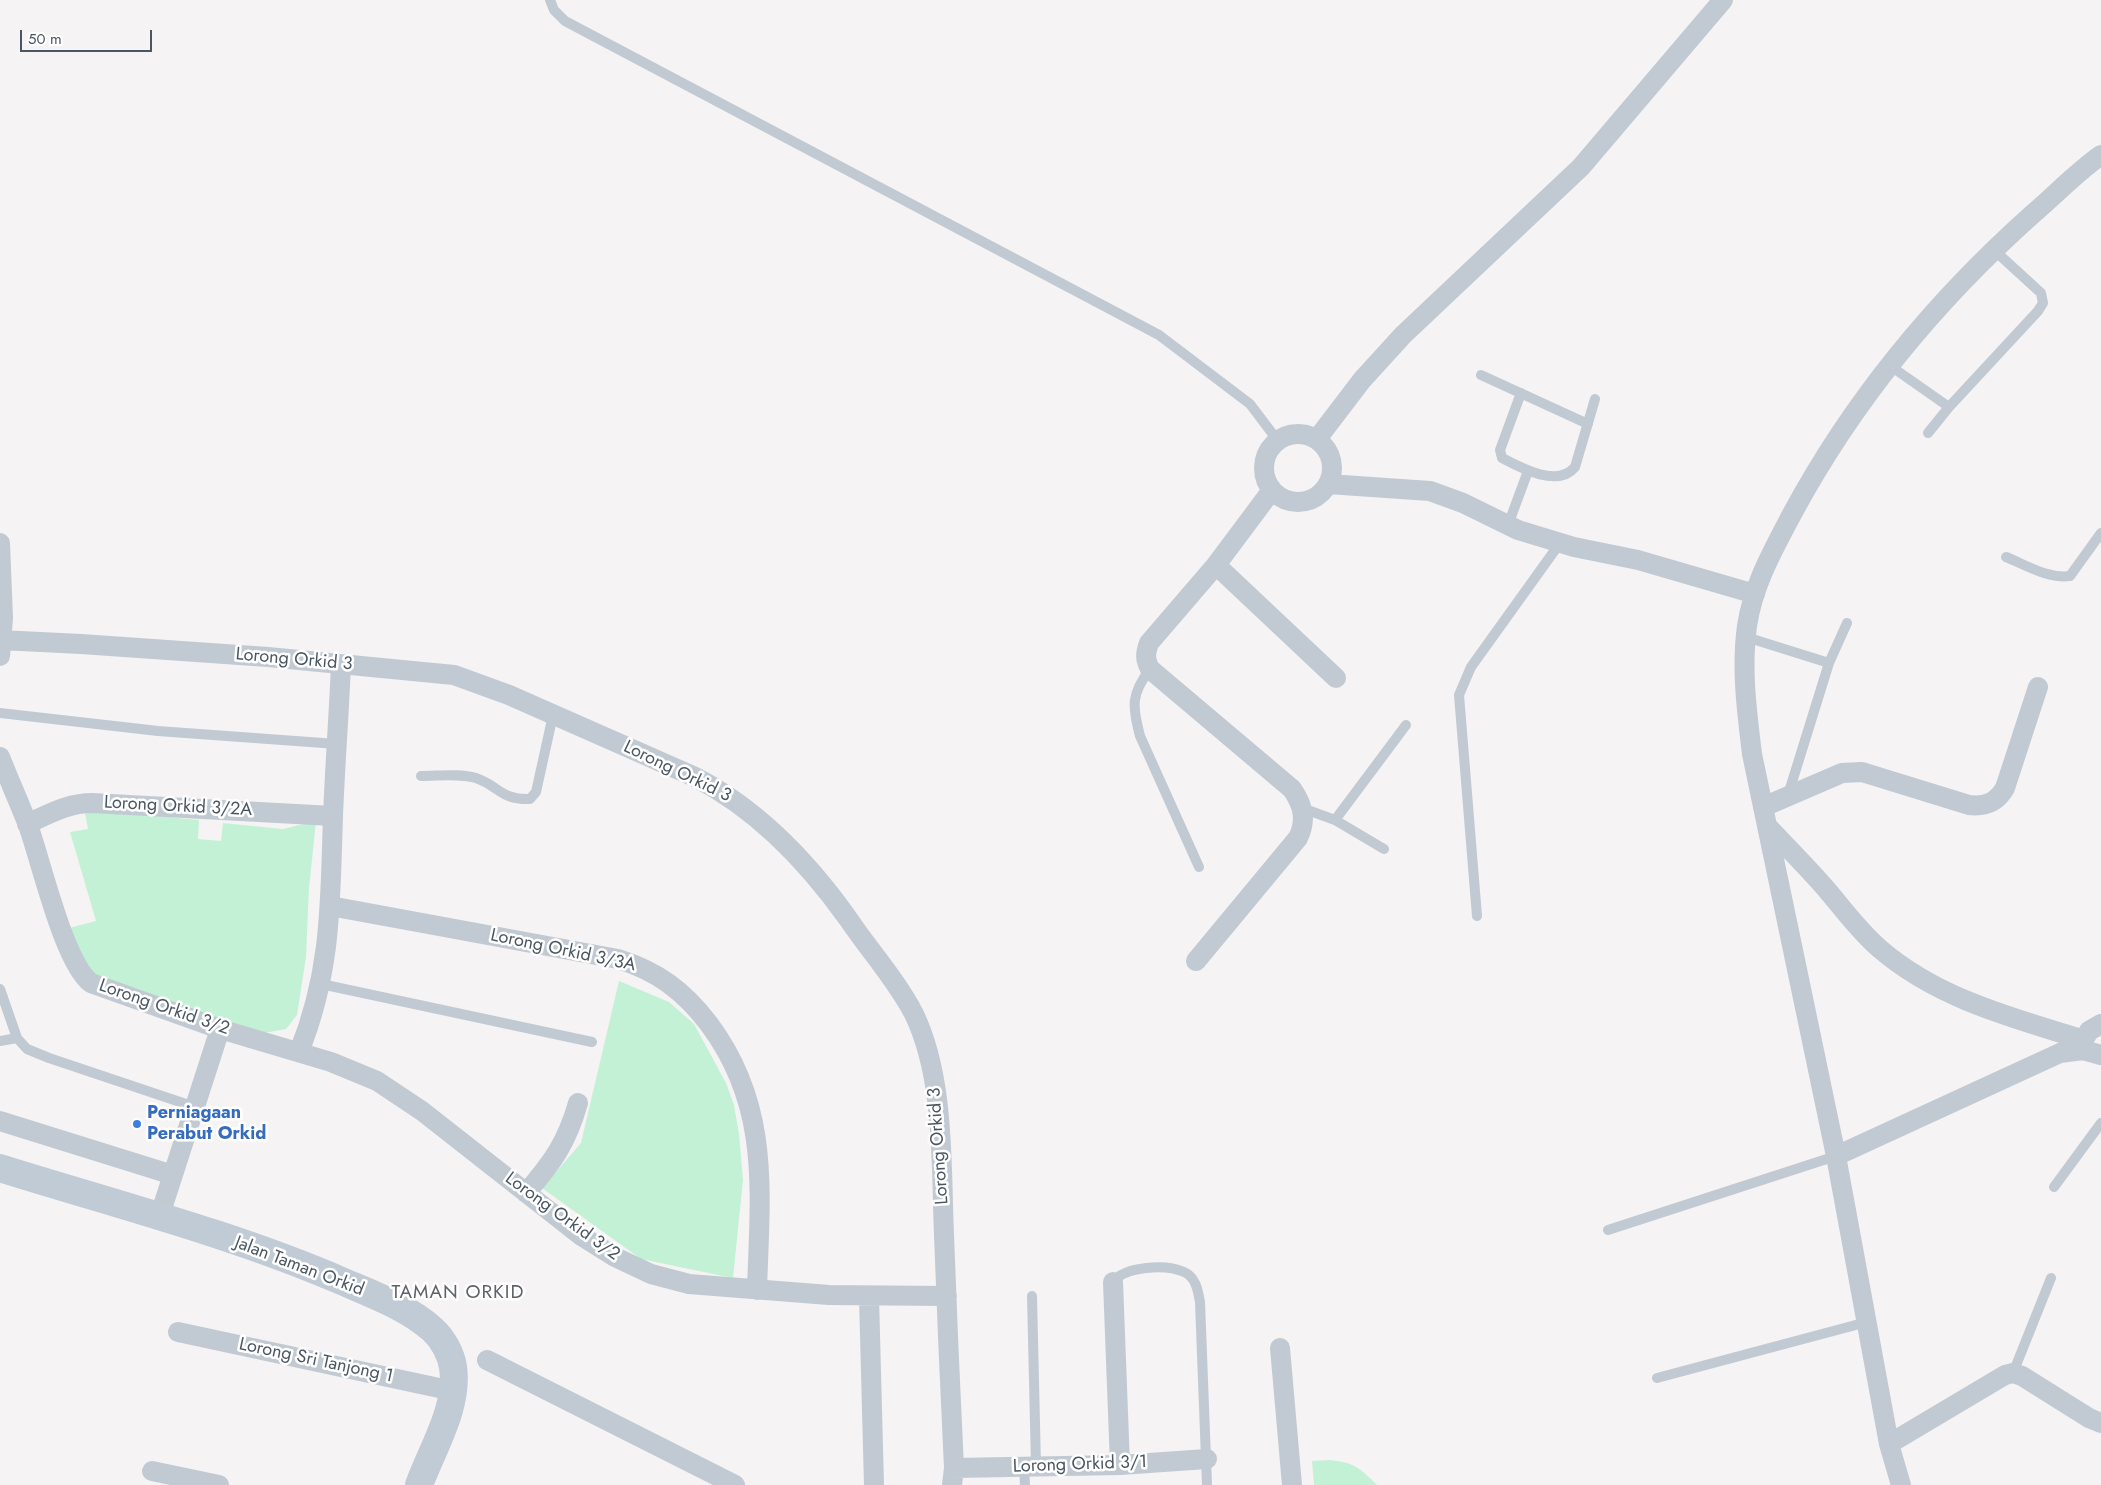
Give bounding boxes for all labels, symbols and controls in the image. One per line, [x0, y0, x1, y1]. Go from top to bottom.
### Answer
scale bar [22, 20, 155, 52]
text: 50 m [28, 28, 62, 50]
street label: Lorong Orkid 3 [235, 644, 353, 676]
street label: Lorong Orkid 3 [620, 737, 734, 807]
street label: Lorong Orkid 3/2A [103, 792, 253, 822]
street label: Lorong Orkid 3/3A [489, 925, 637, 977]
street label: Lorong Orkid 3/2 [96, 976, 232, 1040]
street label: Lorong Orkid 3 [924, 1087, 954, 1205]
place label: Perniagaan Perabut Orkid [147, 1103, 266, 1146]
marker: Perniagaan Perabut Orkid [131, 1118, 143, 1130]
street label: Lorong Orkid 3/2 [500, 1168, 624, 1266]
street label: Jalan Taman Orkid [231, 1232, 367, 1302]
district label: TAMAN ORKID [390, 1282, 526, 1304]
street label: Lorong Sri Tanjong 1 [237, 1334, 395, 1388]
street label: Lorong Orkid 3/1 [1012, 1452, 1148, 1478]

